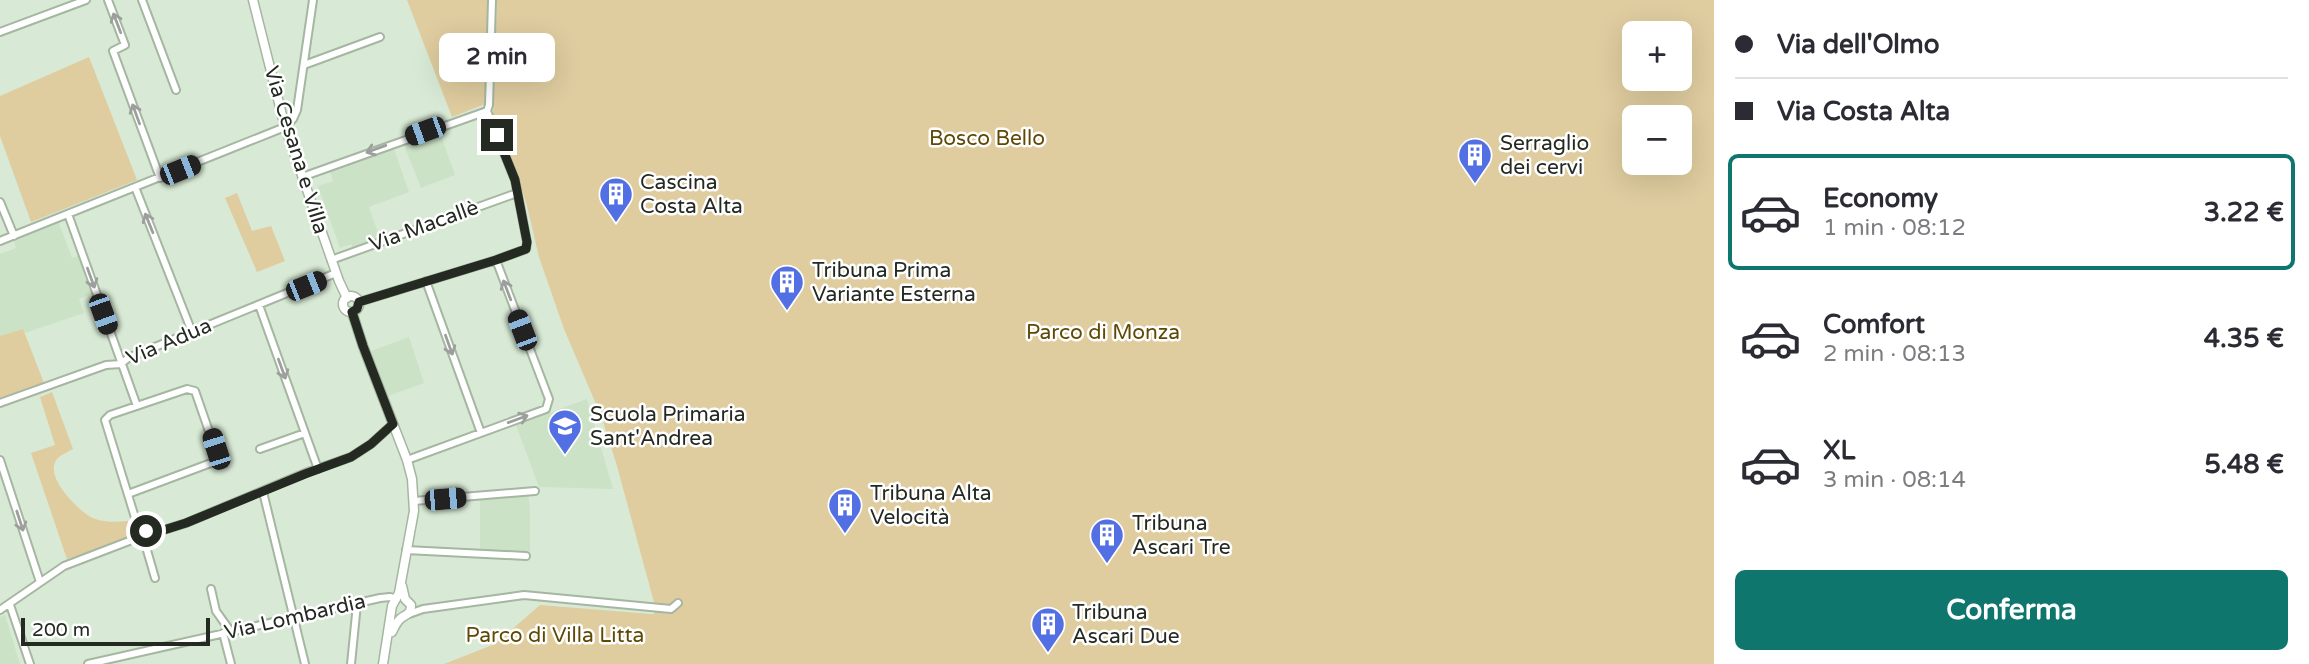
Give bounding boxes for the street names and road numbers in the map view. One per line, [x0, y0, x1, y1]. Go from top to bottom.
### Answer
street label: Via Cesana e Villa [259, 63, 333, 237]
street label: Via Macallè [366, 195, 482, 257]
street label: Via Adua [123, 313, 215, 371]
street label: Via Lombardia [222, 589, 368, 645]

